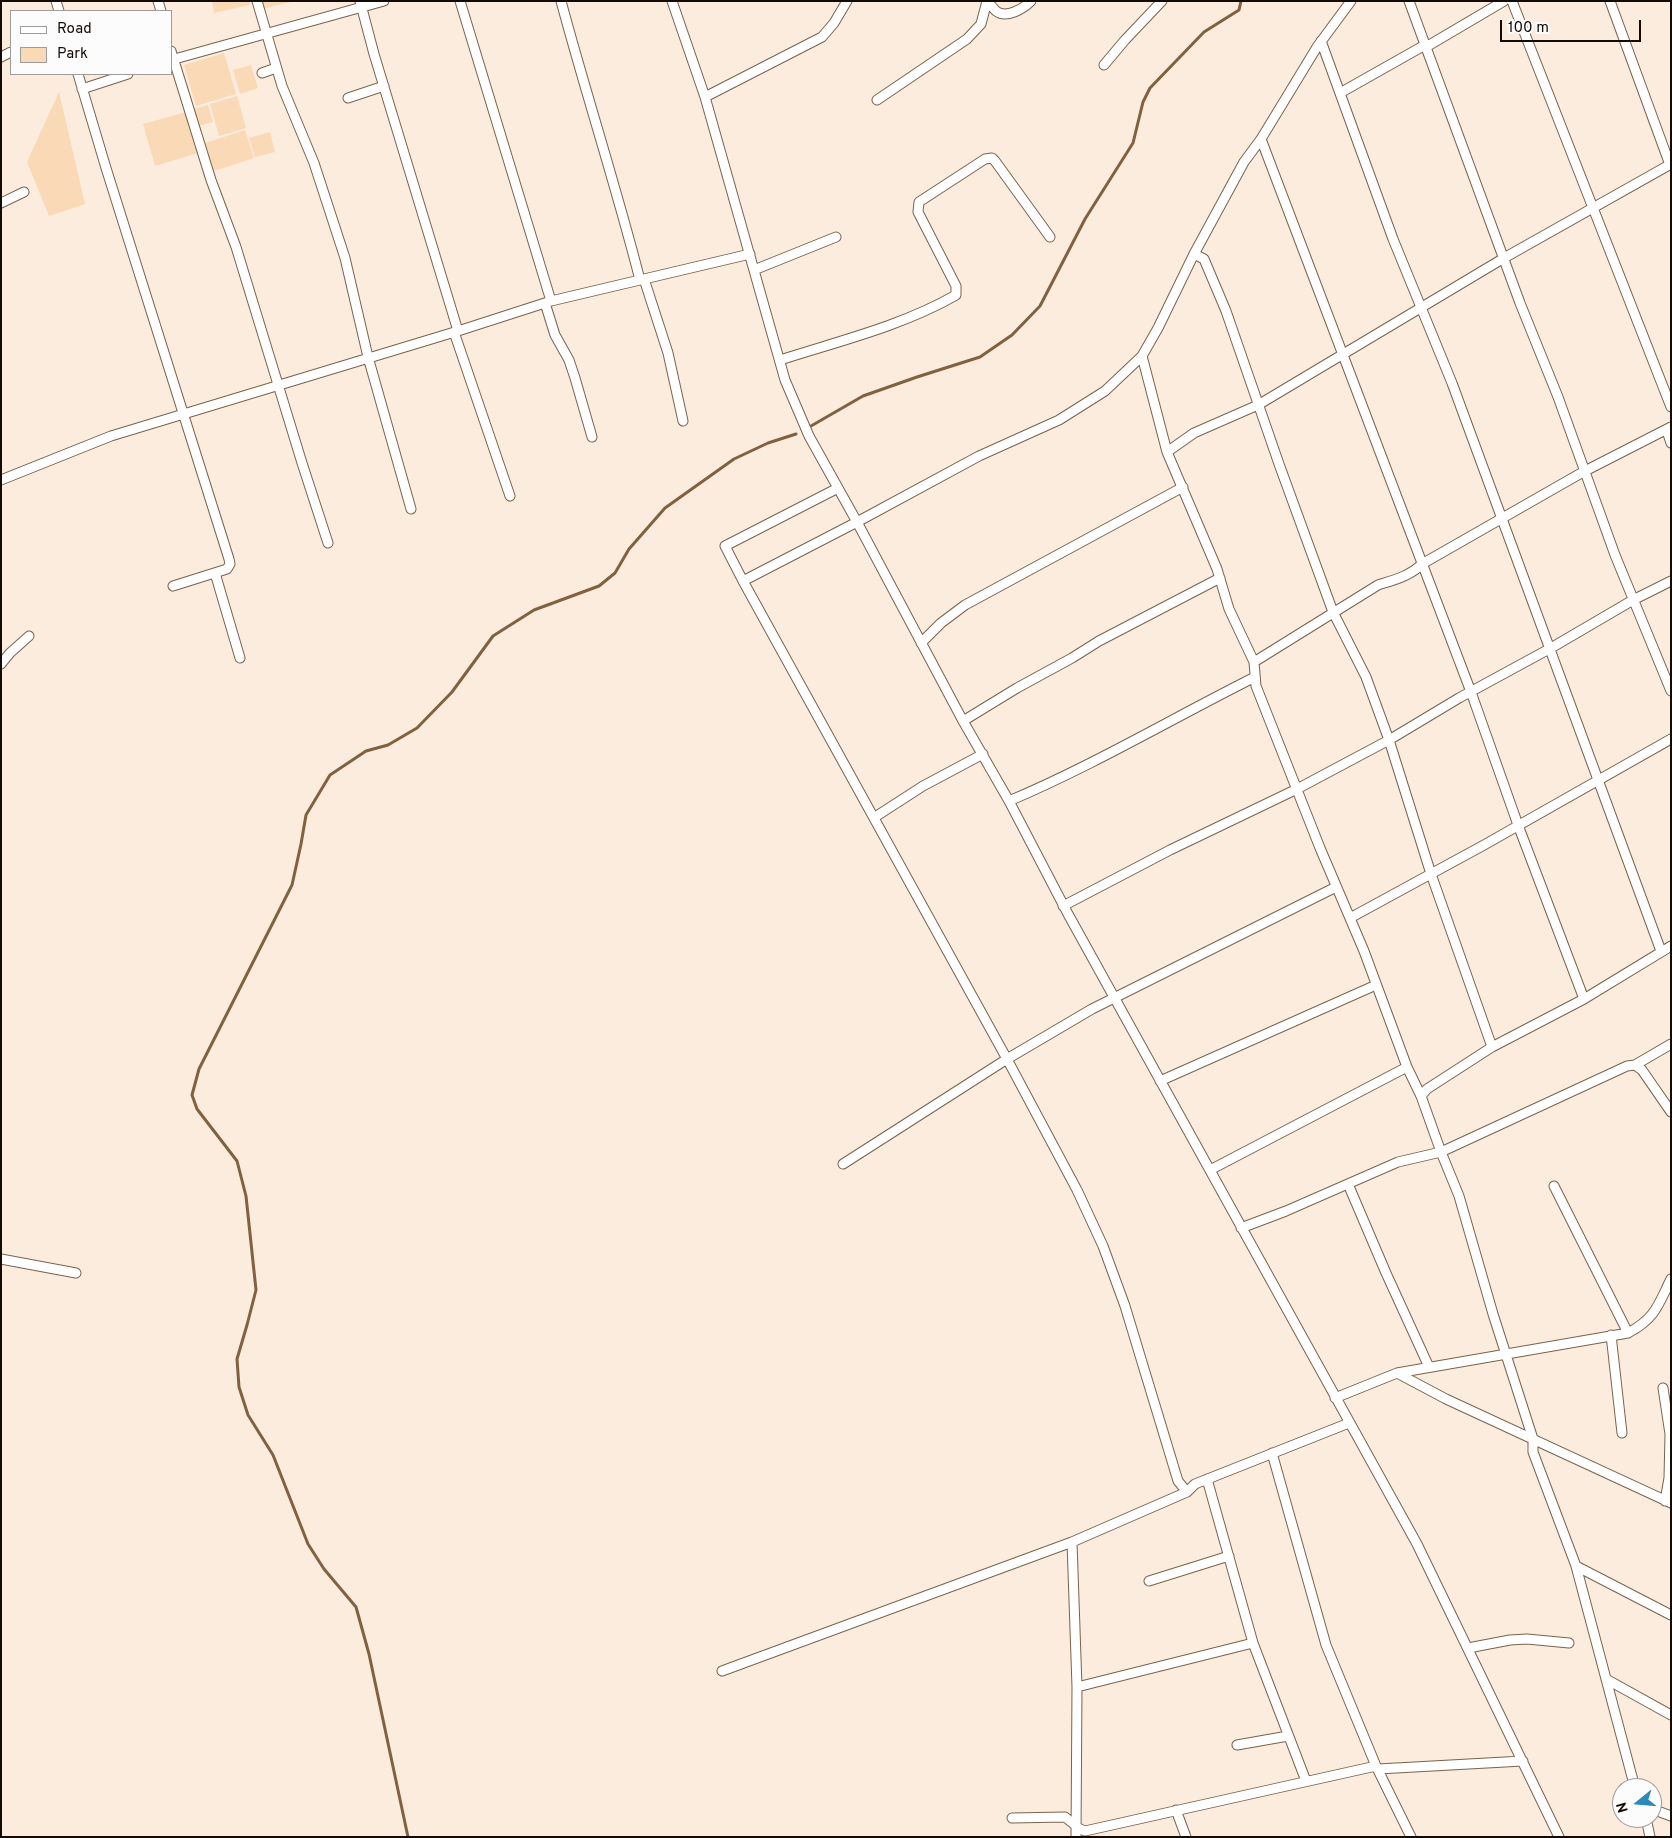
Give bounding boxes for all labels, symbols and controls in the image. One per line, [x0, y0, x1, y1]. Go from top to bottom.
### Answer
legend [10, 10, 172, 75]
scale bar [1502, 10, 1643, 42]
text: 100 m [1508, 19, 1549, 38]
text: Road [57, 20, 92, 39]
text: Park [57, 45, 88, 64]
north arrow [1612, 1778, 1662, 1828]
text: N [1614, 1800, 1633, 1815]

